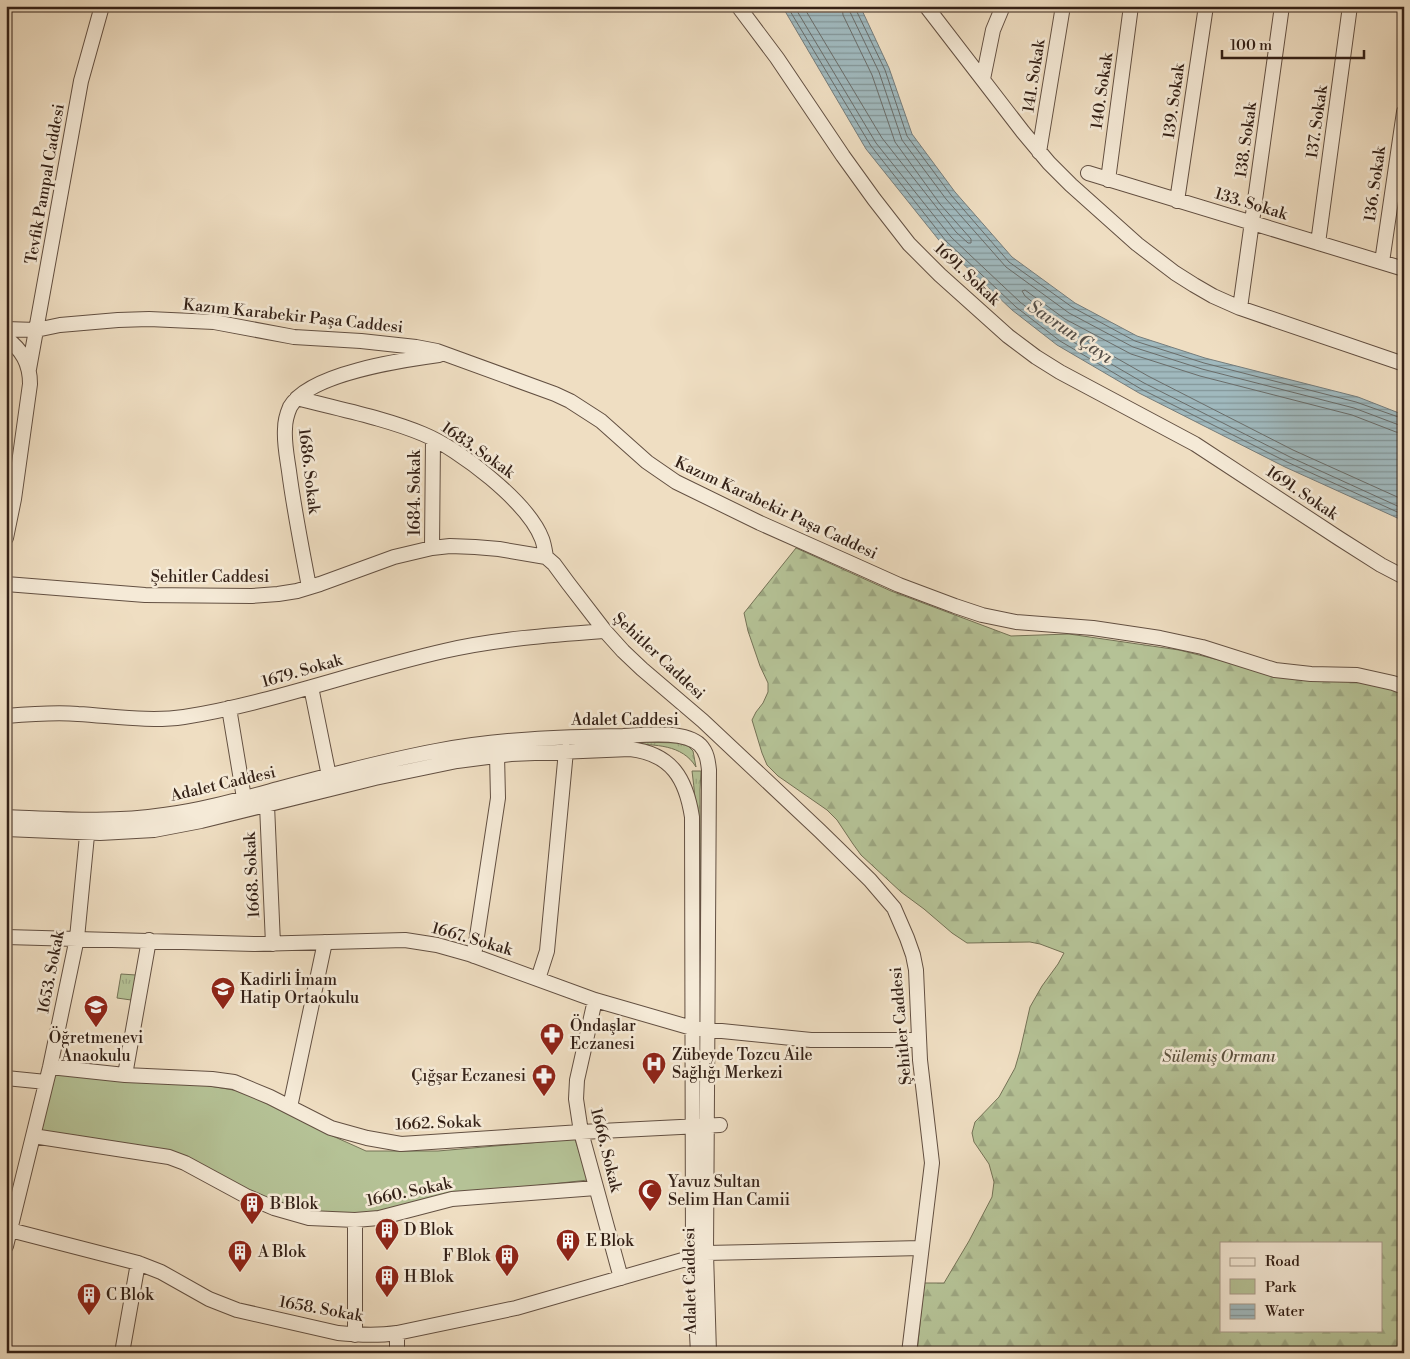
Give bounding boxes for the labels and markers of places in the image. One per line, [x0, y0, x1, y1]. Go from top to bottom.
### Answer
place label: Kadirli İmam Hatip Ortaokulu [240, 968, 359, 1008]
school or university icon: Kadirli İmam Hatip Ortaokulu [210, 976, 236, 1010]
school or university icon: Öğretmenevi Anaokulu [83, 994, 109, 1028]
place label: Öndaşlar Eczanesi [570, 1014, 636, 1054]
pharmacy icon: Öndaşlar Eczanesi [539, 1022, 565, 1056]
place label: Öğretmenevi Anaokulu [49, 1026, 143, 1066]
place label: Zübeyde Tozcu Aile Sağlığı Merkezi [672, 1045, 813, 1083]
hospital icon: Zübeyde Tozcu Aile Sağlığı Merkezi [641, 1051, 667, 1085]
pharmacy icon: Çığşar Eczanesi [531, 1063, 557, 1097]
place label: Çığşar Eczanesi [411, 1066, 526, 1086]
place label: Yavuz Sultan Selim Han Camii [667, 1172, 790, 1210]
mosque icon: Yavuz Sultan Selim Han Camii [637, 1178, 663, 1212]
building icon: B Blok [239, 1191, 265, 1225]
place label: B Blok [269, 1194, 320, 1214]
building icon: D Blok [374, 1217, 400, 1251]
place label: D Blok [404, 1220, 455, 1240]
building icon: E Blok [555, 1228, 581, 1262]
place label: E Blok [586, 1231, 635, 1251]
building icon: A Blok [227, 1239, 253, 1273]
place label: A Blok [257, 1242, 307, 1262]
building icon: F Blok [494, 1243, 520, 1277]
place label: F Blok [443, 1246, 492, 1266]
building icon: H Blok [374, 1264, 400, 1298]
place label: H Blok [404, 1267, 455, 1287]
building icon: C Blok [76, 1282, 102, 1316]
place label: C Blok [106, 1285, 155, 1305]

